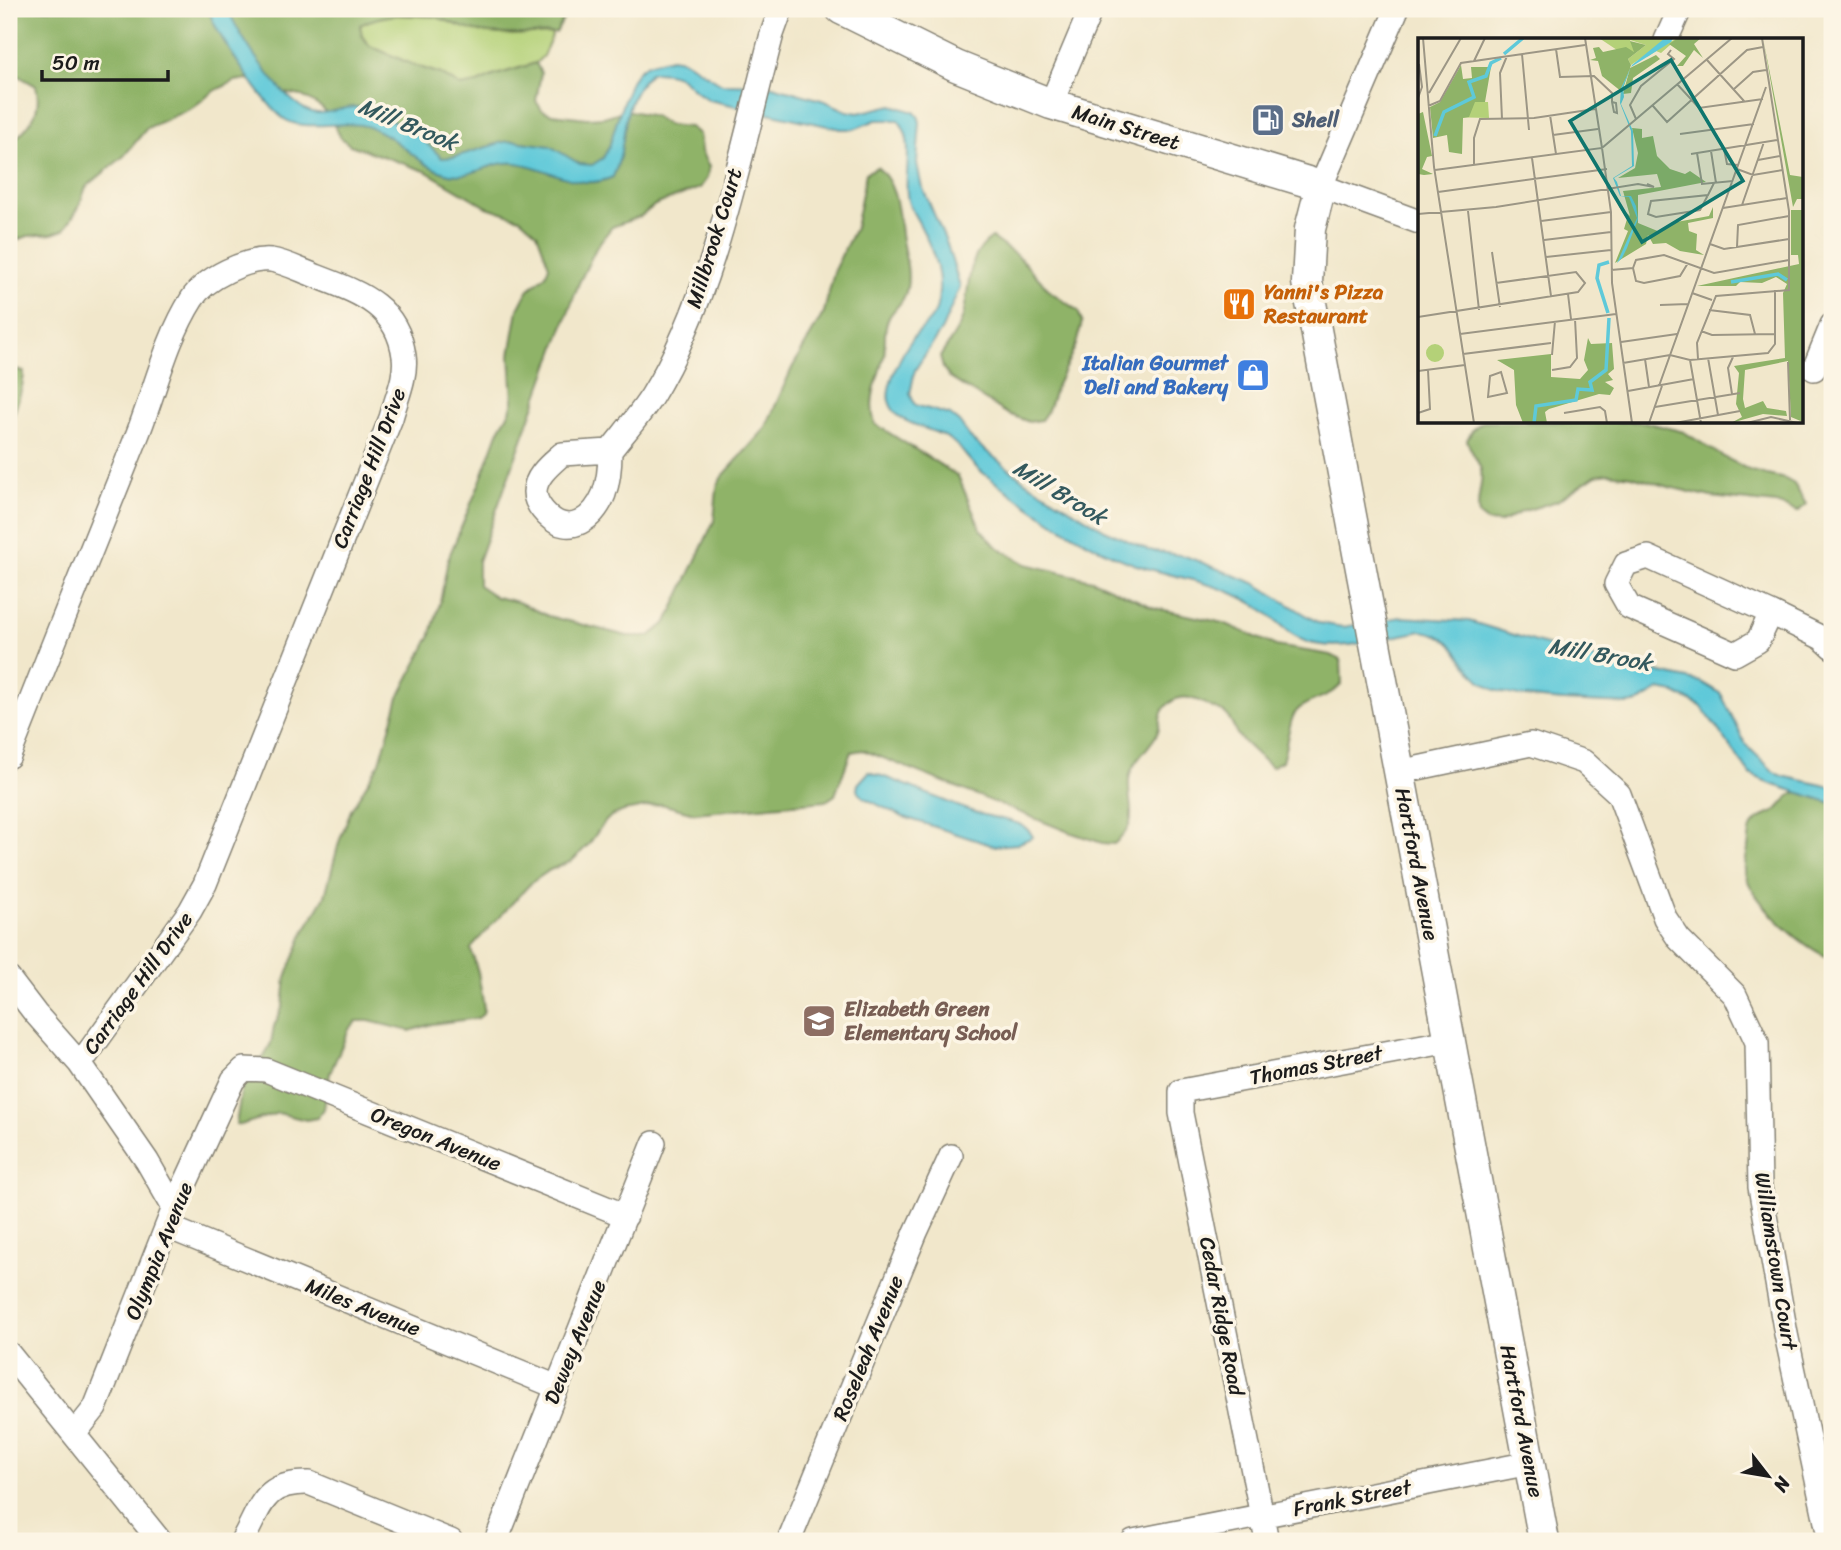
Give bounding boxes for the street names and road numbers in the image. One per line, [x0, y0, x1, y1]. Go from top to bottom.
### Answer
street label: Main Street [1067, 93, 1185, 161]
street label: Millbrook Court [675, 163, 753, 313]
street label: Carriage Hill Drive [321, 382, 417, 554]
street label: Hartford Avenue [1384, 784, 1450, 944]
street label: Carriage Hill Drive [73, 903, 203, 1063]
street label: Thomas Street [1246, 1033, 1387, 1096]
street label: Oregon Avenue [365, 1096, 507, 1183]
street label: Williamstown Court [1743, 1169, 1809, 1354]
street label: Olympia Avenue [114, 1176, 204, 1326]
street label: Cedar Ridge Road [1188, 1233, 1256, 1400]
street label: Miles Avenue [299, 1267, 427, 1348]
street label: Roseleah Avenue [821, 1269, 915, 1427]
street label: Dewey Avenue [533, 1273, 617, 1410]
street label: Hartford Avenue [1489, 1341, 1555, 1501]
street label: Frank Street [1290, 1468, 1416, 1528]

